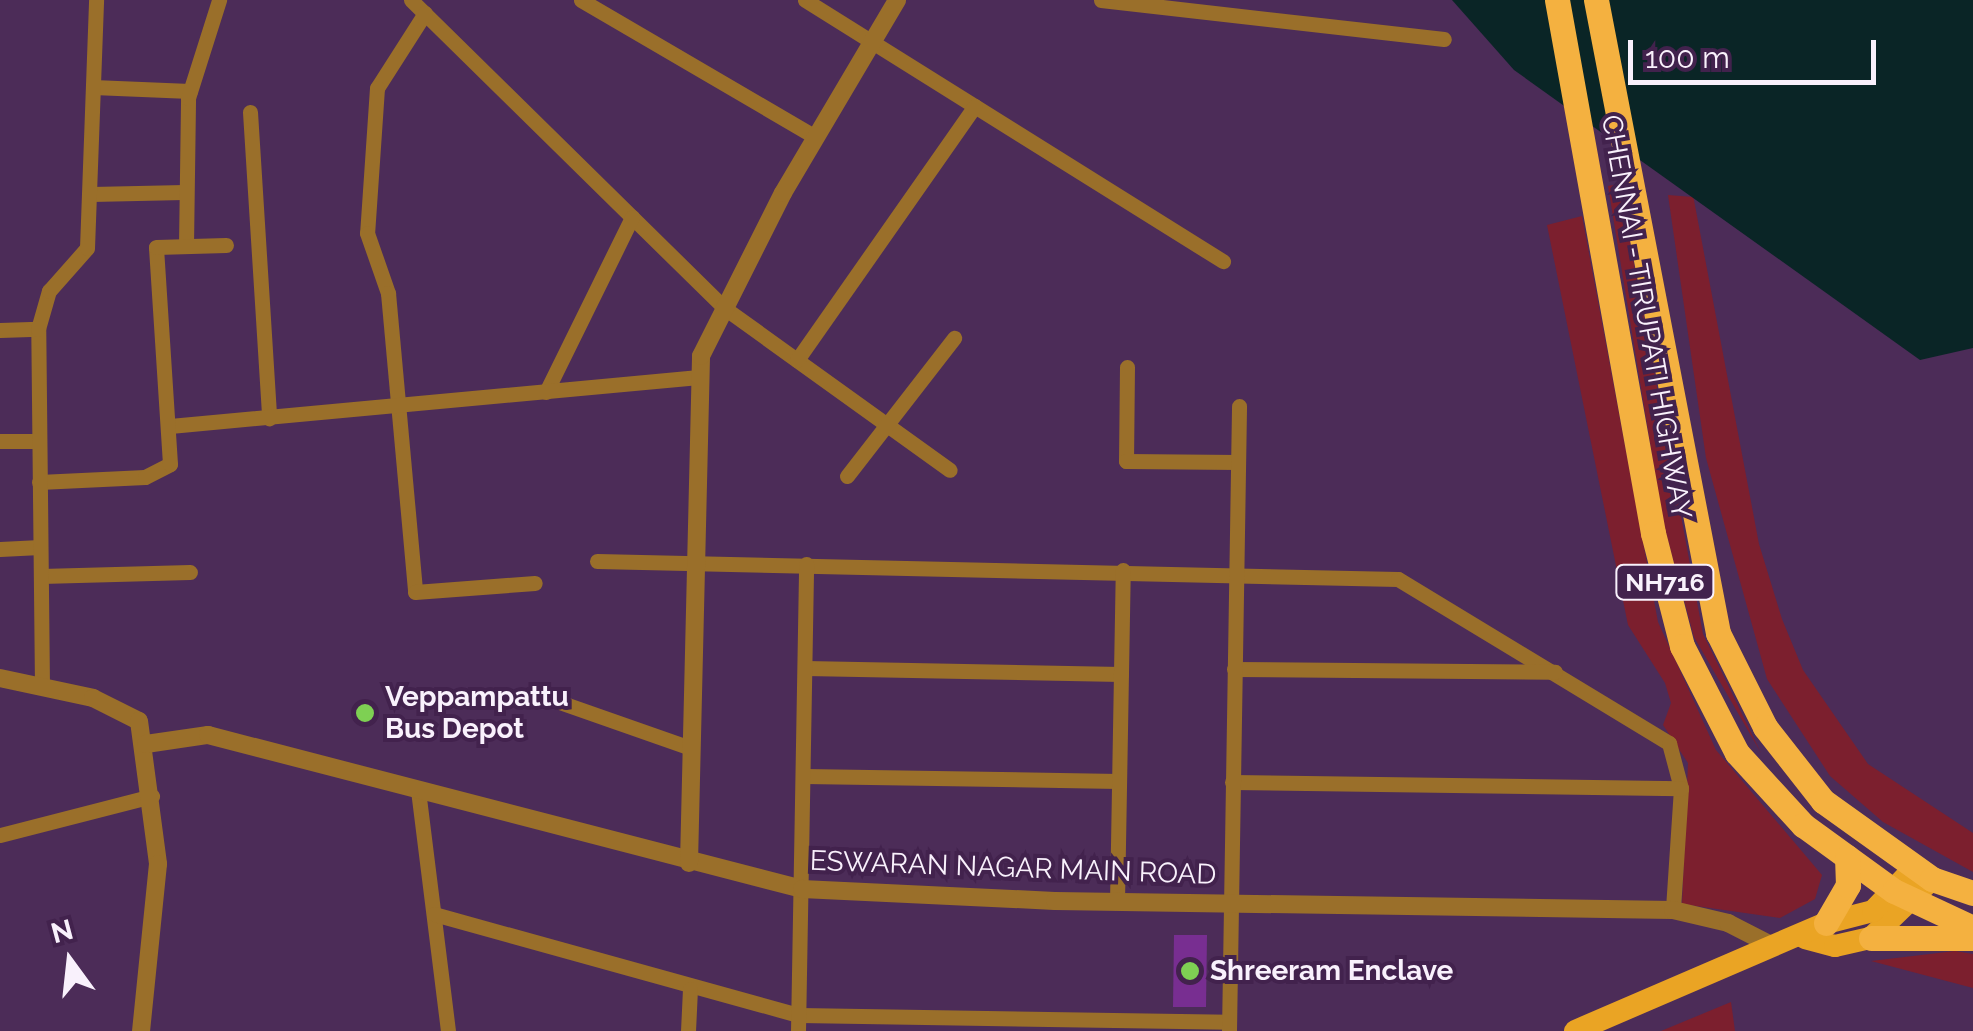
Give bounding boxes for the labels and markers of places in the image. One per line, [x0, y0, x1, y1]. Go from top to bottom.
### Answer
place label: Veppampattu Bus Depot [385, 680, 569, 746]
marker: Veppampattu Bus Depot [354, 702, 376, 724]
place label: Shreeram Enclave [1210, 954, 1453, 988]
marker: Shreeram Enclave [1179, 960, 1201, 982]

